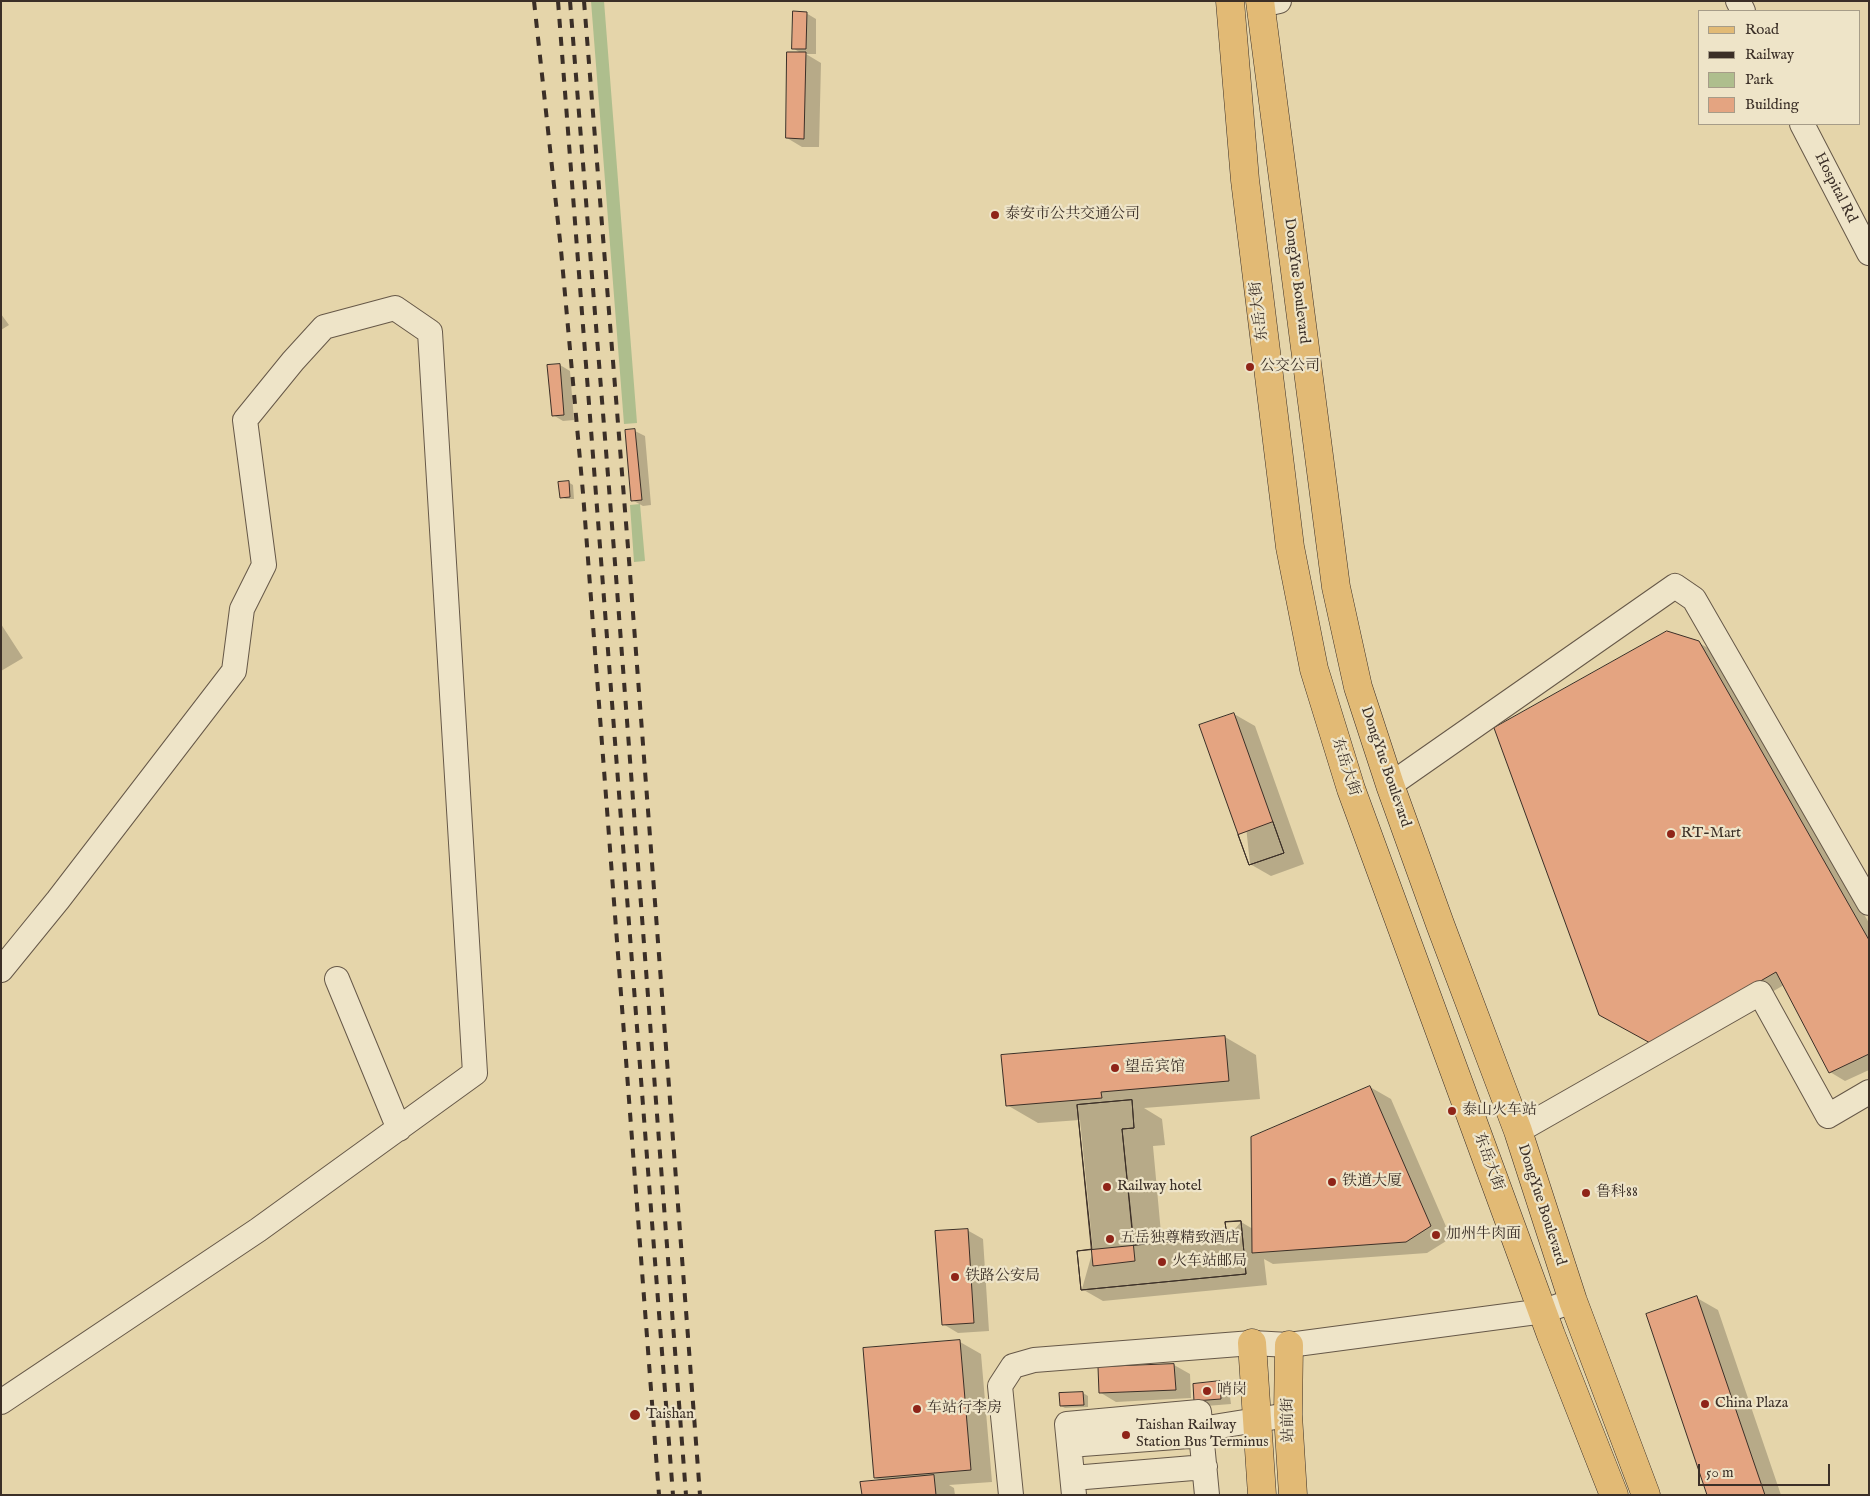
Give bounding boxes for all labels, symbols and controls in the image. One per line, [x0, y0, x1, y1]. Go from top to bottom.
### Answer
legend [1698, 10, 1860, 125]
text: Road [1745, 20, 1779, 39]
text: Railway [1745, 45, 1794, 64]
text: Park [1745, 70, 1774, 89]
text: Building [1745, 95, 1799, 114]
street label: Hospital Rd [1810, 150, 1860, 226]
place label: 泰安市公共交通公司 [1005, 206, 1140, 224]
marker: 泰安市公共交通公司 [989, 209, 1001, 221]
street label: DongYue Boulevard [1279, 217, 1313, 345]
street label: 东岳大街 [1247, 280, 1273, 342]
place label: 公交公司 [1260, 358, 1320, 376]
marker: 公交公司 [1244, 361, 1256, 373]
street label: DongYue Boulevard [1356, 704, 1414, 830]
street label: 东岳大街 [1327, 736, 1363, 798]
place label: RT-Mart [1681, 825, 1741, 843]
marker: RT-Mart [1665, 828, 1677, 840]
place label: 望岳宾馆 [1125, 1059, 1185, 1077]
marker: 望岳宾馆 [1109, 1062, 1121, 1074]
place label: 泰山火车站 [1462, 1102, 1537, 1120]
marker: 泰山火车站 [1446, 1105, 1458, 1117]
street label: 东岳大街 [1469, 1131, 1507, 1193]
street label: DongYue Boulevard [1513, 1142, 1569, 1268]
place label: 铁道大厦 [1342, 1173, 1402, 1191]
marker: 铁道大厦 [1326, 1176, 1338, 1188]
place label: Railway hotel [1117, 1178, 1202, 1196]
marker: Railway hotel [1101, 1181, 1113, 1193]
place label: 鲁科88 [1596, 1184, 1638, 1202]
marker: 鲁科88 [1580, 1187, 1592, 1199]
place label: 加州牛肉面 [1446, 1226, 1521, 1244]
marker: 加州牛肉面 [1430, 1229, 1442, 1241]
place label: 五岳独尊精致酒店 [1120, 1230, 1240, 1248]
marker: 五岳独尊精致酒店 [1104, 1233, 1116, 1245]
place label: 火车站邮局 [1172, 1253, 1247, 1271]
marker: 火车站邮局 [1156, 1256, 1168, 1268]
place label: 铁路公安局 [965, 1268, 1040, 1286]
marker: 铁路公安局 [949, 1271, 961, 1283]
place label: 哨岗 [1217, 1382, 1247, 1400]
marker: 哨岗 [1201, 1385, 1213, 1397]
place label: China Plaza [1715, 1395, 1788, 1413]
street label: 站前街 [1280, 1397, 1298, 1443]
marker: China Plaza [1699, 1398, 1711, 1410]
place label: 车站行李房 [927, 1400, 1002, 1418]
marker: 车站行李房 [911, 1403, 923, 1415]
place label: Taishan [646, 1406, 694, 1424]
marker: Taishan [628, 1408, 642, 1422]
place label: Taishan Railway Station Bus Terminus [1136, 1417, 1269, 1452]
marker: Taishan Railway Station Bus Terminus [1120, 1429, 1132, 1441]
scale bar [1700, 1454, 1832, 1486]
text: 50 m [1706, 1463, 1734, 1482]

